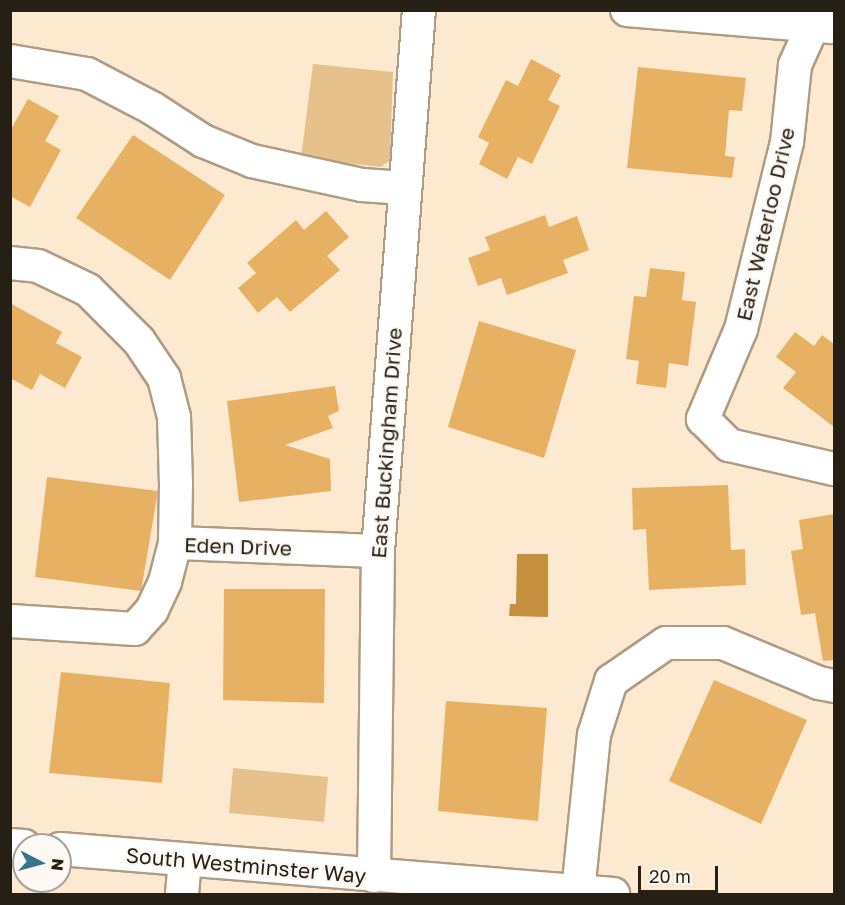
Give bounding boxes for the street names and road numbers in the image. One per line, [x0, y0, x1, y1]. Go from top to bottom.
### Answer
street label: East Waterloo Drive [730, 125, 800, 323]
street label: East Buckingham Drive [365, 327, 407, 559]
street label: Eden Drive [184, 532, 292, 560]
street label: South Westminster Way [125, 842, 367, 888]

